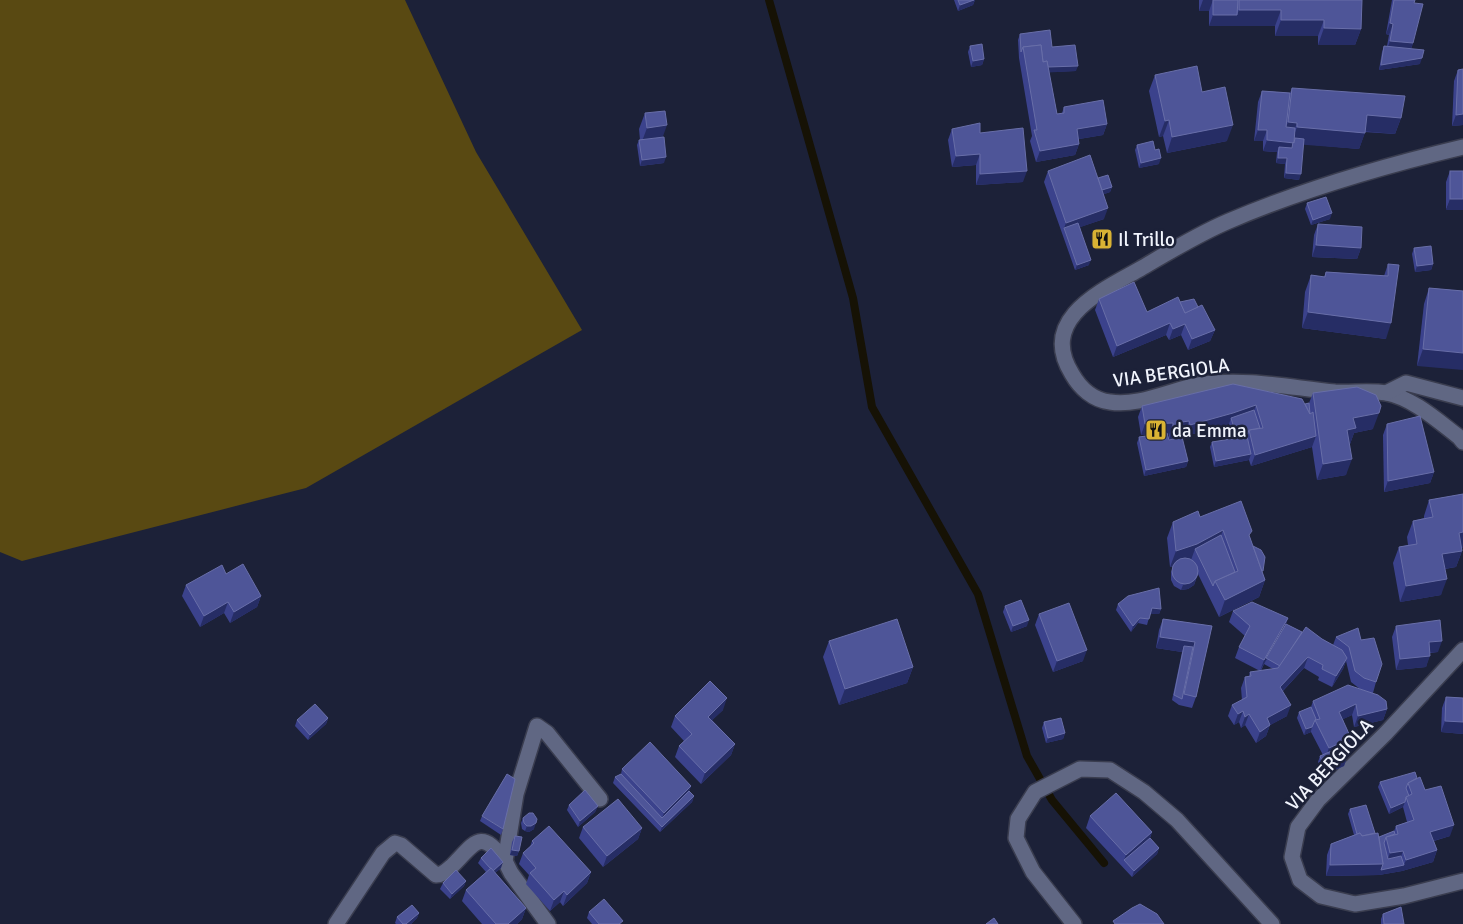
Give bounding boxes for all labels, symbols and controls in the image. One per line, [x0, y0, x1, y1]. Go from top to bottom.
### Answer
restaurant icon: Il Trillo [1090, 227, 1114, 251]
place label: Il Trillo [1118, 228, 1175, 252]
street label: VIA BERGIOLA [1111, 353, 1231, 393]
restaurant icon: da Emma [1144, 418, 1168, 442]
place label: da Emma [1172, 419, 1247, 443]
street label: VIA BERGIOLA [1281, 713, 1379, 816]

